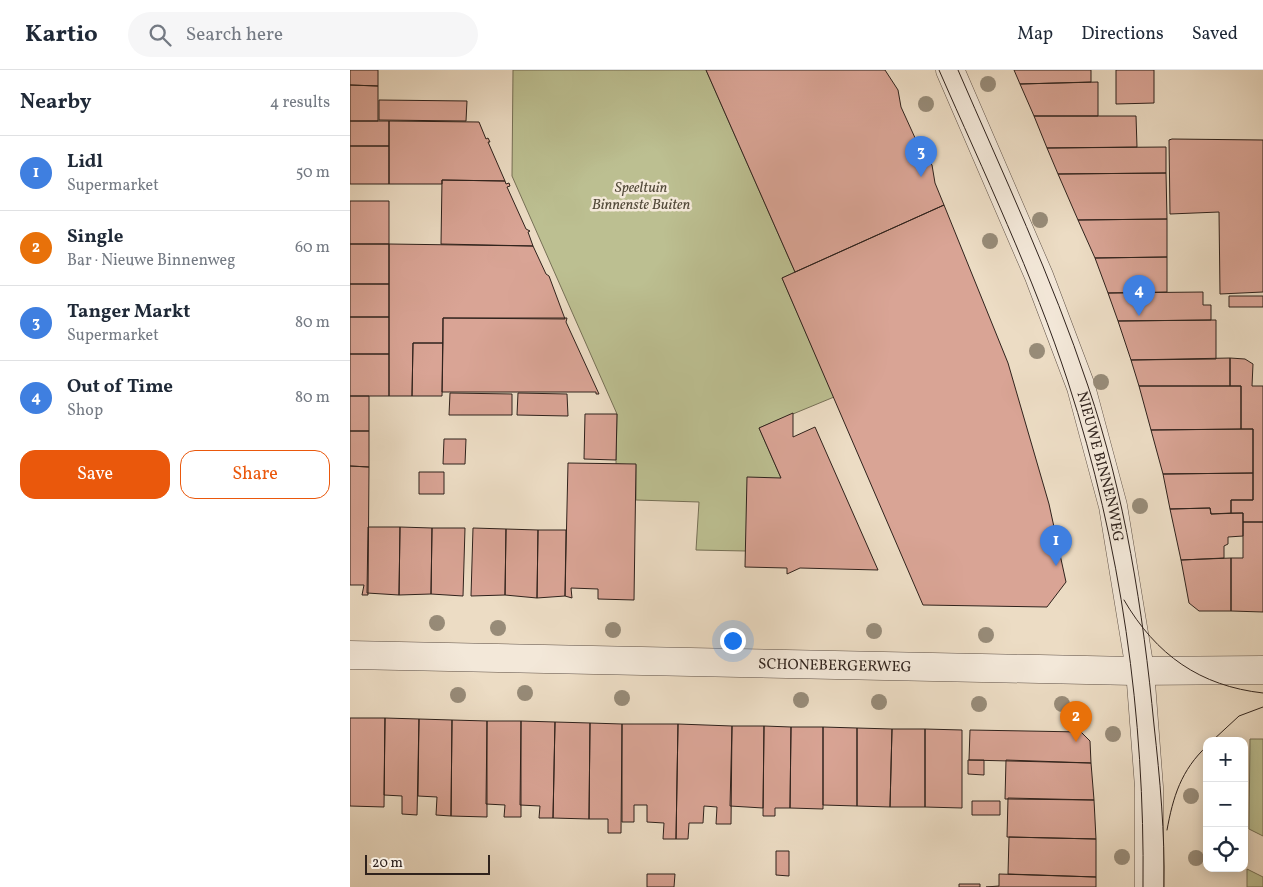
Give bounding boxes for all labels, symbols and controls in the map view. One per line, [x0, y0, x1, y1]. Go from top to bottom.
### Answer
search box [128, 12, 478, 57]
text: Kartio [25, 18, 98, 52]
icon: search [146, 21, 174, 49]
text: Search here [186, 22, 283, 48]
text: Map [1017, 22, 1053, 47]
text: Directions [1081, 22, 1164, 47]
text: Saved [1192, 22, 1238, 47]
text: Nearby [20, 88, 91, 117]
text: 4 results [270, 92, 330, 114]
pin: 3 [905, 136, 937, 177]
text: Lidl [67, 149, 103, 175]
text: 1 [33, 162, 39, 184]
text: 50 m [296, 162, 330, 184]
text: Supermarket [67, 175, 159, 197]
park label: Speeltuin Binnenste Buiten [592, 178, 690, 216]
text: Single [67, 224, 123, 250]
text: 2 [32, 237, 40, 259]
text: 60 m [295, 237, 330, 259]
text: Bar · Nieuwe Binnenweg [67, 250, 235, 272]
pin: 4 [1123, 275, 1155, 316]
text: Tanger Markt [67, 299, 190, 325]
text: 3 [32, 312, 40, 334]
text: 80 m [295, 312, 330, 334]
text: Supermarket [67, 325, 159, 347]
text: Out of Time [67, 374, 173, 400]
text: 4 [31, 387, 41, 409]
text: 80 m [295, 387, 330, 409]
street label: NIEUWE BINNENWEG [1071, 389, 1128, 544]
text: Shop [67, 400, 103, 422]
button: Save [20, 450, 170, 499]
button: Share [180, 450, 330, 499]
pin: 1 [1040, 525, 1072, 566]
your location [720, 628, 746, 654]
street label: SCHONEBERGERWEG [758, 654, 912, 678]
pin: 2 [1060, 701, 1092, 742]
map controls [1203, 737, 1248, 872]
button: + [1203, 737, 1248, 782]
button: − [1203, 782, 1248, 827]
button: locate [1203, 827, 1248, 872]
scale bar [365, 852, 490, 875]
text: 20 m [372, 854, 403, 873]

